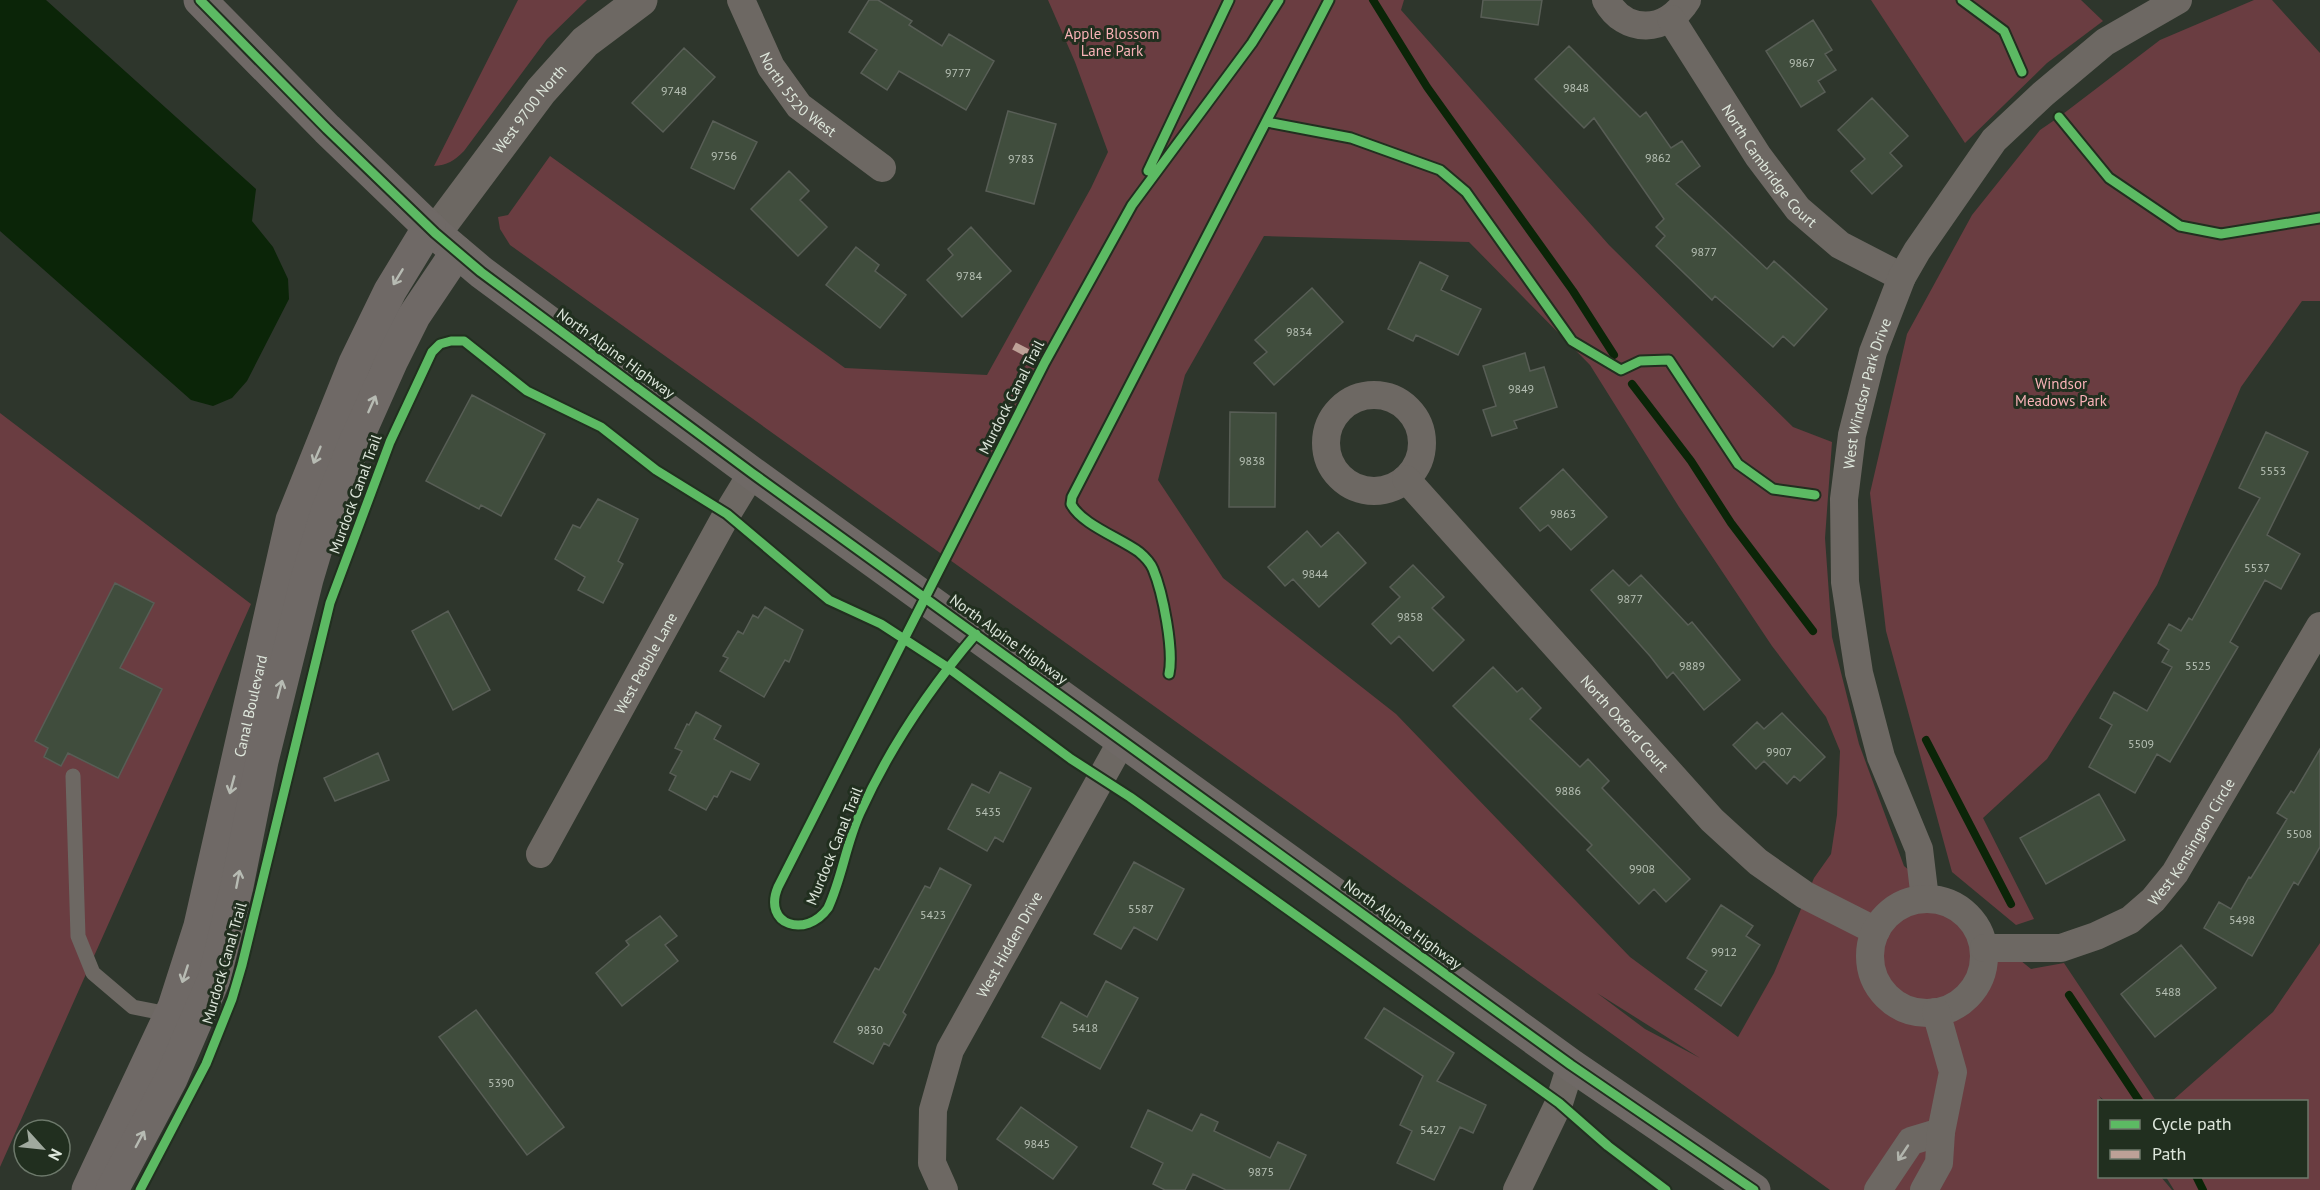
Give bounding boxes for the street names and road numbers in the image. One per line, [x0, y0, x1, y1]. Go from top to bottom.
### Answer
street label: North 5520 West [756, 49, 841, 140]
street label: West 9700 North [488, 60, 570, 157]
street label: North Cambridge Court [1718, 100, 1821, 231]
street label: North Alpine Highway [553, 304, 679, 402]
street label: West Windsor Park Drive [1838, 315, 1895, 470]
street label: Murdock Canal Trail [974, 336, 1048, 457]
street label: Murdock Canal Trail [325, 431, 386, 556]
street label: North Alpine Highway [946, 590, 1072, 688]
street label: West Pebble Lane [609, 609, 681, 717]
street label: Canal Boulevard [229, 653, 271, 759]
street label: North Oxford Court [1577, 671, 1673, 775]
street label: West Kensington Circle [2143, 774, 2238, 909]
street label: Murdock Canal Trail [802, 784, 867, 908]
street label: North Alpine Highway [1340, 875, 1466, 973]
street label: West Hidden Drive [972, 888, 1046, 1001]
street label: Murdock Canal Trail [198, 899, 251, 1026]

